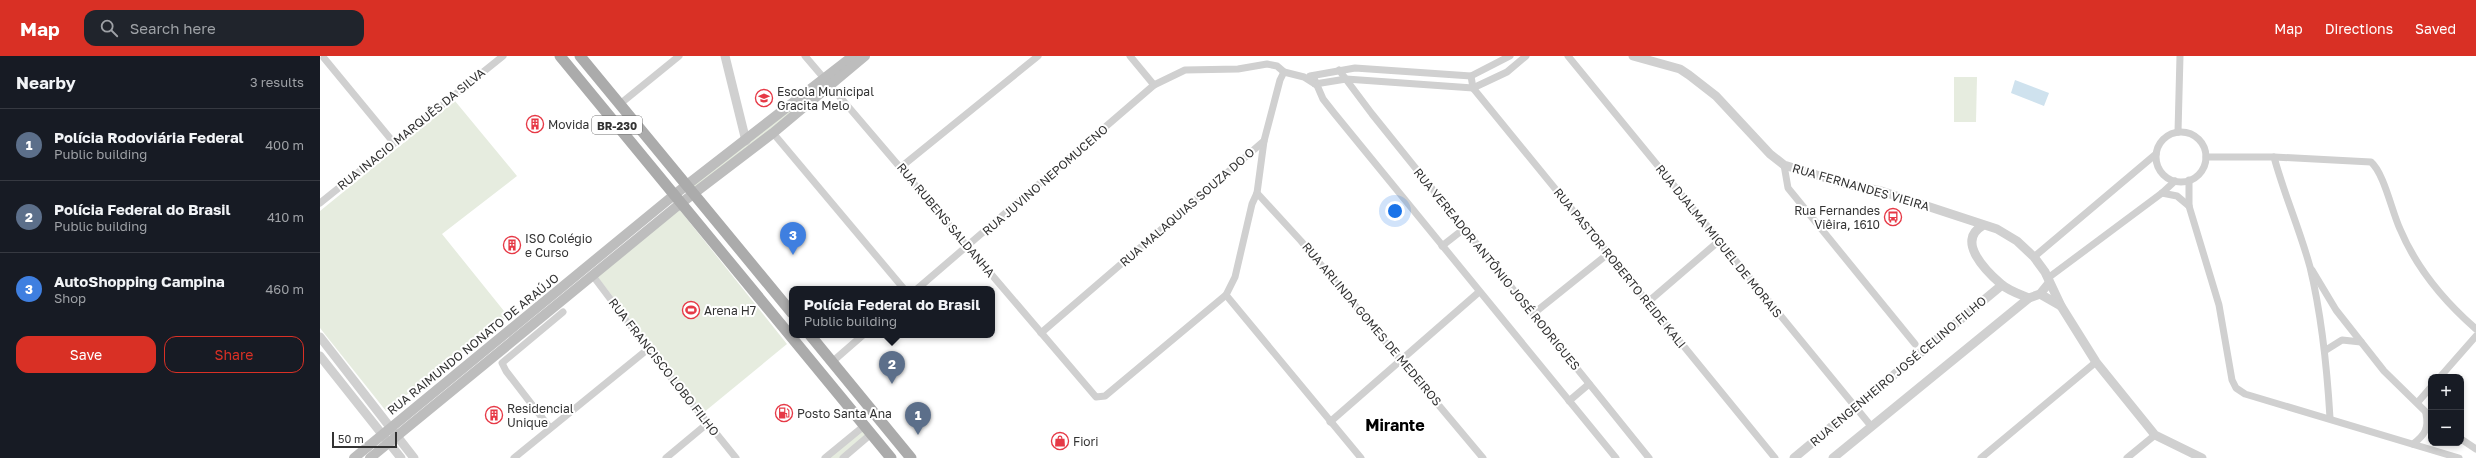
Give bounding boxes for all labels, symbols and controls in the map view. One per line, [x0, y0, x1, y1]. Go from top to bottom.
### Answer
search box [84, 10, 364, 46]
text: Map [20, 17, 60, 40]
icon: search [98, 17, 120, 39]
text: Search here [130, 19, 216, 37]
text: Map [2274, 20, 2303, 37]
text: Directions [2325, 20, 2393, 37]
text: Saved [2415, 20, 2456, 37]
street label: RUA INACIO MARQUÊS DA SILVA [334, 65, 488, 193]
text: Nearby [16, 72, 76, 93]
text: 3 results [250, 74, 304, 90]
place label: Escola Municipal Gracita Melo [777, 84, 874, 113]
school or university icon: Escola Municipal Gracita Melo [754, 88, 774, 108]
building icon: Movida [525, 114, 545, 134]
road number: BR-230 [592, 116, 642, 134]
place label: Movida [548, 117, 589, 132]
street label: RUA JUVINO NEPOMUCENO [979, 121, 1111, 239]
text: Polícia Rodoviária Federal [54, 128, 244, 146]
text: 1 [26, 137, 32, 153]
text: 400 m [265, 137, 304, 153]
street label: RUA MALAQUIAS SOUZA DO O [1117, 144, 1258, 270]
text: Public building [54, 146, 147, 162]
street label: RUA RUBENS SALDANHA [894, 160, 998, 280]
street label: RUA FERNANDES VIEIRA [1791, 160, 1931, 214]
street label: RUA DJALMA MIGUEL DE MORAIS [1653, 161, 1786, 321]
street label: RUA VEREADOR ANTÔNIO JOSÉ RODRIGUES [1411, 165, 1584, 373]
street label: RUA PASTOR ROBERTO REIDE KALI [1551, 185, 1689, 351]
text: Polícia Federal do Brasil [54, 200, 230, 218]
your location [1385, 201, 1405, 221]
place label: Rua Fernandes Viêira, 1610 [1794, 203, 1880, 232]
bus stop icon: Rua Fernandes Viêira, 1610 [1883, 207, 1903, 227]
text: 2 [25, 209, 33, 225]
text: 410 m [267, 209, 304, 225]
text: Public building [54, 218, 147, 234]
pin: 3 [780, 222, 806, 255]
place label: ISO Colégio e Curso [525, 231, 592, 260]
building icon: ISO Colégio e Curso [502, 235, 522, 255]
street label: RUA ARLINDA GOMES DE MEDEIROS [1299, 239, 1445, 409]
street label: RUA RAIMUNDO NONATO DE ARAÚJO [384, 270, 562, 418]
text: AutoShopping Campina [54, 272, 225, 290]
text: 3 [25, 281, 33, 297]
text: 460 m [265, 281, 304, 297]
popup [789, 286, 995, 338]
text: Shop [54, 290, 86, 306]
street label: RUA ENGENHEIRO JOSÉ CELINO FILHO [1807, 293, 1989, 449]
street label: RUA FRANCISCO LOBO FILHO [606, 295, 722, 439]
text: Polícia Federal do Brasil [804, 295, 980, 313]
sports icon: Arena H7 [681, 300, 701, 320]
place label: Arena H7 [704, 303, 756, 318]
text: Public building [804, 313, 897, 329]
button: Save [16, 336, 156, 373]
button: Share [164, 336, 304, 373]
pin: 2 [879, 351, 905, 384]
map controls [2428, 374, 2464, 446]
button: + [2428, 374, 2464, 410]
place label: Residencial Unique [507, 401, 574, 430]
pin: 1 [905, 402, 931, 435]
fuel station icon: Posto Santa Ana [774, 403, 794, 423]
building icon: Residencial Unique [484, 405, 504, 425]
place label: Posto Santa Ana [797, 406, 892, 421]
button: − [2428, 410, 2464, 446]
district label: Mirante [1365, 415, 1425, 435]
scale bar [332, 430, 397, 449]
shop icon: Fiori [1050, 431, 1070, 451]
text: 50 m [338, 432, 364, 445]
place label: Fiori [1073, 434, 1098, 449]

